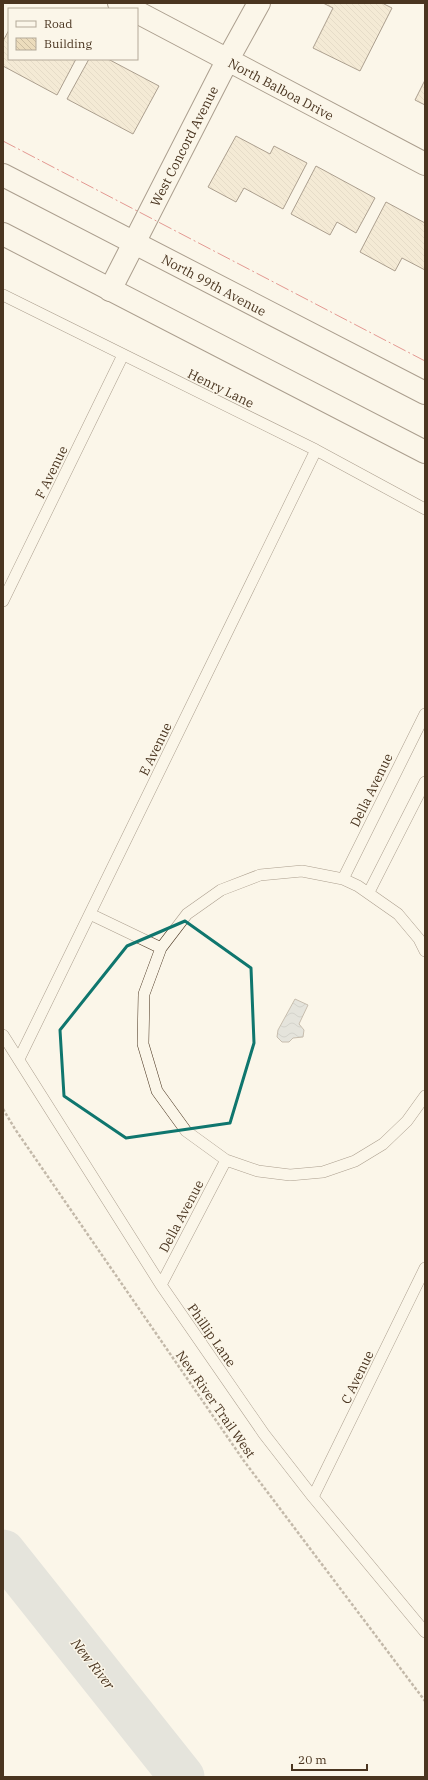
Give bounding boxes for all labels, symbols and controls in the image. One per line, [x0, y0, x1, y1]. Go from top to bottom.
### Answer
legend [8, 8, 138, 60]
text: Road [44, 16, 73, 31]
text: Building [44, 36, 92, 51]
street label: North Balboa Drive [225, 54, 336, 124]
street label: West Concord Avenue [147, 83, 222, 209]
street label: North 99th Avenue [159, 251, 269, 320]
street label: Henry Lane [185, 365, 257, 412]
street label: F Avenue [31, 443, 72, 501]
street label: E Avenue [135, 720, 176, 779]
street label: Della Avenue [346, 751, 397, 830]
street label: Della Avenue [155, 1177, 208, 1255]
street label: Phillip Lane [184, 1300, 240, 1370]
street label: New River Trail West [172, 1347, 259, 1462]
street label: C Avenue [337, 1348, 378, 1407]
water label: New River [67, 1634, 119, 1694]
scale bar [292, 1746, 367, 1772]
text: 20 m [298, 1752, 327, 1767]

